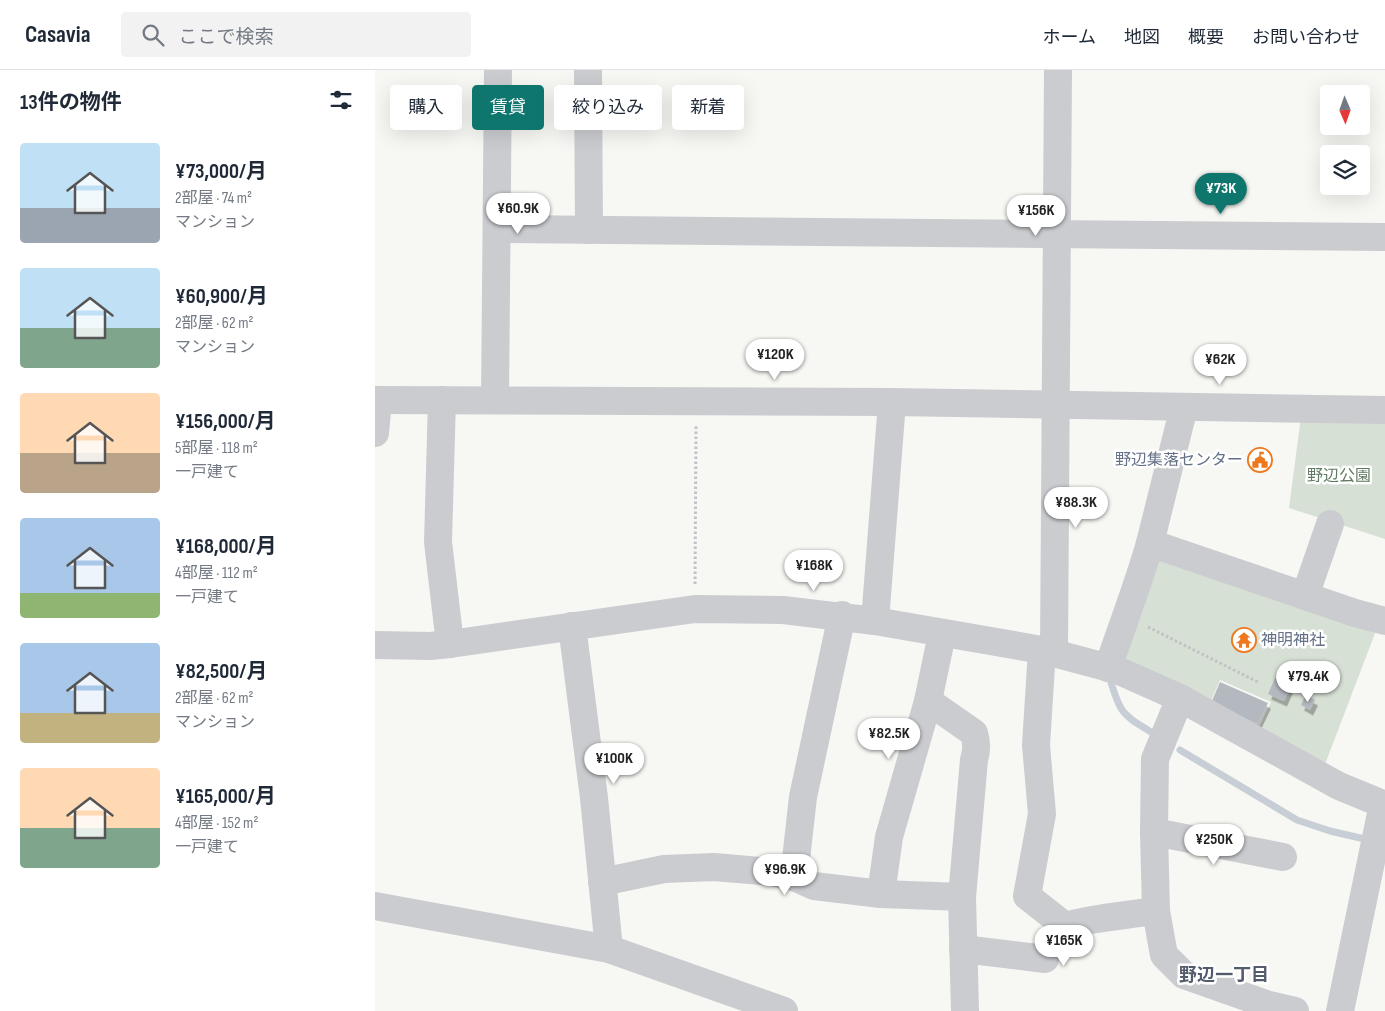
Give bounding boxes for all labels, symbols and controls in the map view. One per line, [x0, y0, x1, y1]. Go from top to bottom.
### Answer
search box [121, 12, 471, 57]
text: Casavia [25, 20, 91, 49]
icon: search [139, 21, 167, 49]
text: ここで検索 [179, 26, 274, 49]
text: ホーム [1043, 27, 1096, 48]
text: 地図 [1124, 27, 1160, 48]
text: 概要 [1188, 27, 1224, 48]
text: お問い合わせ [1252, 27, 1360, 48]
chip: 購入 [390, 85, 462, 130]
chip: 賃貸 [472, 85, 544, 130]
chip: 絞り込み [554, 85, 662, 130]
chip: 新着 [672, 85, 744, 130]
north arrow [1320, 85, 1370, 135]
map controls [1320, 85, 1370, 195]
icon: filters [327, 86, 355, 114]
text: 13件の物件 [20, 90, 122, 115]
button: layers [1320, 145, 1370, 195]
text: ¥73,000/月 [175, 159, 267, 184]
icon: home [60, 163, 120, 223]
pin: ¥73K [1191, 172, 1251, 215]
text: ¥73K [1206, 179, 1236, 198]
text: 2部屋 · 74 m² [175, 189, 252, 208]
pin: ¥60.9K [477, 192, 559, 235]
pin: ¥156K [1001, 194, 1071, 237]
text: ¥60.9K [497, 199, 539, 218]
text: ¥156K [1018, 201, 1054, 220]
text: マンション [175, 213, 255, 232]
text: ¥60,900/月 [175, 284, 268, 309]
icon: home [60, 288, 120, 348]
text: 2部屋 · 62 m² [175, 314, 253, 333]
text: マンション [175, 338, 255, 357]
pin: ¥120K [740, 338, 810, 381]
pin: ¥62K [1190, 344, 1250, 386]
text: ¥120K [756, 345, 794, 364]
text: ¥62K [1205, 350, 1235, 369]
text: ¥156,000/月 [175, 409, 276, 434]
icon: home [60, 413, 120, 473]
text: 5部屋 · 118 m² [175, 439, 258, 458]
public building icon: 野辺集落センター [1247, 447, 1273, 473]
place label: 野辺集落センター [1115, 451, 1243, 470]
text: 一戸建て [175, 463, 239, 482]
park label: 野辺公園 [1307, 467, 1371, 486]
pin: ¥88.3K [1035, 486, 1117, 529]
text: ¥88.3K [1055, 493, 1097, 512]
text: ¥168,000/月 [175, 534, 276, 559]
icon: home [60, 538, 120, 598]
pin: ¥168K [779, 550, 849, 592]
text: ¥168K [795, 556, 833, 575]
text: 4部屋 · 112 m² [175, 564, 258, 583]
text: 一戸建て [175, 588, 239, 607]
temple icon: 神明神社 [1231, 627, 1257, 653]
place label: 神明神社 [1261, 631, 1325, 650]
text: ¥82,500/月 [175, 659, 267, 684]
pin: ¥79.4K [1267, 660, 1349, 703]
icon: home [60, 663, 120, 723]
text: ¥79.4K [1287, 667, 1329, 686]
text: 2部屋 · 62 m² [175, 689, 253, 708]
text: マンション [175, 713, 255, 732]
pin: ¥82.5K [848, 718, 930, 760]
text: ¥82.5K [868, 724, 910, 743]
pin: ¥100K [579, 742, 649, 785]
text: ¥100K [595, 749, 633, 768]
text: ¥165,000/月 [175, 784, 276, 809]
icon: home [60, 788, 120, 848]
text: 4部屋 · 152 m² [175, 814, 258, 833]
pin: ¥250K [1179, 824, 1249, 866]
text: ¥250K [1195, 830, 1233, 849]
text: 一戸建て [175, 838, 239, 857]
pin: ¥96.9K [744, 854, 826, 896]
text: ¥96.9K [764, 860, 806, 879]
pin: ¥165K [1029, 924, 1099, 967]
text: ¥165K [1046, 931, 1082, 950]
district label: 野辺一丁目 [1179, 965, 1269, 986]

